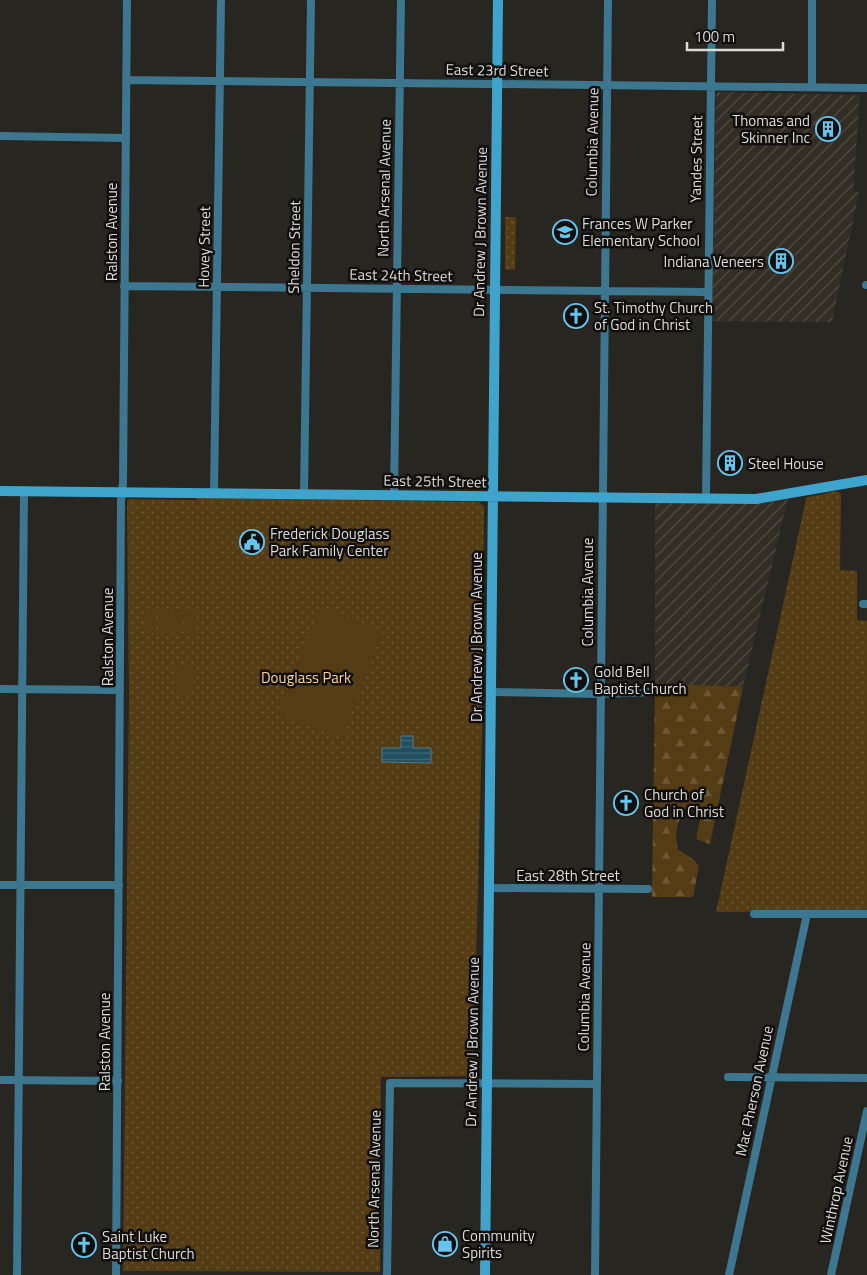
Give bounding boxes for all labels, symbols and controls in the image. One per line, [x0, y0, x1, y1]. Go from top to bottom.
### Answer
scale bar [687, 20, 783, 52]
text: 100 m [694, 25, 735, 48]
street label: East 23rd Street [445, 58, 549, 82]
street label: Columbia Avenue [580, 87, 604, 197]
place label: Thomas and Skinner Inc [732, 109, 810, 149]
street label: Yandes Street [684, 115, 708, 203]
building icon: Thomas and Skinner Inc [815, 116, 841, 142]
street label: North Arsenal Avenue [371, 119, 397, 257]
street label: Dr Andrew J Brown Avenue [467, 147, 493, 317]
street label: Ralston Avenue [100, 183, 123, 281]
street label: Sheldon Street [282, 200, 306, 294]
street label: Hovey Street [192, 205, 216, 288]
place label: Frances W Parker Elementary School [582, 212, 700, 252]
school or university icon: Frances W Parker Elementary School [552, 219, 578, 245]
building icon: Indiana Veneers [768, 248, 794, 274]
place label: Indiana Veneers [663, 250, 764, 273]
street label: East 24th Street [349, 263, 454, 287]
place label: St. Timothy Church of God in Christ [594, 296, 713, 336]
church icon: St. Timothy Church of God in Christ [563, 303, 589, 329]
building icon: Steel House [717, 450, 743, 476]
place label: Steel House [748, 452, 824, 475]
street label: East 25th Street [383, 469, 488, 493]
place label: Frederick Douglass Park Family Center [270, 522, 389, 562]
public building icon: Frederick Douglass Park Family Center [239, 529, 265, 555]
street label: Columbia Avenue [576, 538, 599, 646]
street label: Dr Andrew J Brown Avenue [465, 552, 488, 722]
street label: Ralston Avenue [96, 588, 119, 686]
place label: Gold Bell Baptist Church [594, 660, 687, 700]
park label: Douglass Park [261, 666, 351, 689]
church icon: Gold Bell Baptist Church [563, 667, 589, 693]
place label: Church of God in Christ [644, 783, 725, 823]
church icon: Church of God in Christ [613, 790, 639, 816]
street label: East 28th Street [516, 864, 620, 887]
street label: Columbia Avenue [572, 942, 596, 1052]
street label: Dr Andrew J Brown Avenue [459, 957, 485, 1127]
street label: Ralston Avenue [93, 993, 116, 1091]
street label: Mac Pherson Avenue [729, 1024, 779, 1158]
street label: North Arsenal Avenue [361, 1110, 387, 1248]
street label: Winthrop Avenue [813, 1134, 859, 1246]
place label: Community Spirits [462, 1224, 535, 1264]
place label: Saint Luke Baptist Church [102, 1225, 195, 1265]
shop icon: Community Spirits [432, 1231, 458, 1257]
church icon: Saint Luke Baptist Church [71, 1232, 97, 1258]

